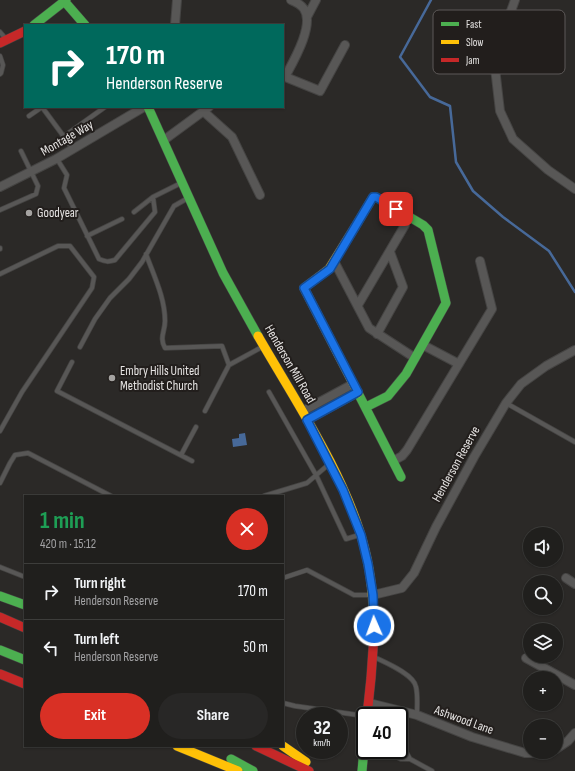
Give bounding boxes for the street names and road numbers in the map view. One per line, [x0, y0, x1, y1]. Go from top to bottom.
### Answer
street label: Montage Way [38, 117, 96, 159]
street label: Henderson Mill Road [261, 322, 319, 406]
street label: Henderson Reserve [429, 423, 483, 505]
street label: Ashwood Lane [431, 702, 496, 738]

